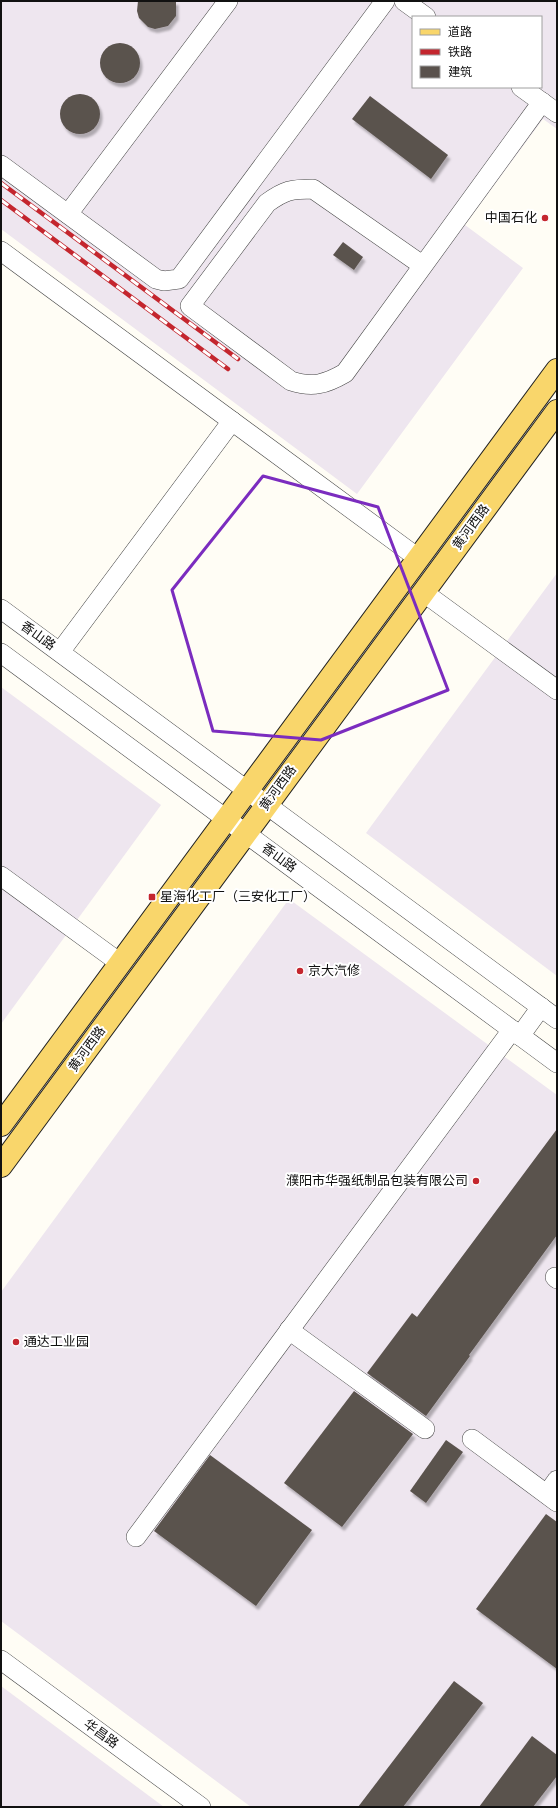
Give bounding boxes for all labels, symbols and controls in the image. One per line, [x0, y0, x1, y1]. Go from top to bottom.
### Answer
legend [412, 16, 542, 88]
text: 道路 [448, 23, 472, 42]
text: 铁路 [448, 43, 472, 62]
text: 建筑 [448, 63, 472, 82]
place label: 中国石化 [485, 208, 537, 228]
marker: 中国石化 [540, 213, 550, 223]
street label: 黄河西路 [448, 500, 494, 554]
street label: 香山路 [16, 616, 60, 656]
street label: 黄河西路 [255, 761, 301, 815]
street label: 香山路 [257, 838, 301, 878]
place label: 星海化工厂（三安化工厂） [160, 887, 316, 907]
marker: 星海化工厂（三安化工厂） [147, 892, 157, 902]
place label: 京大汽修 [308, 961, 360, 981]
marker: 京大汽修 [295, 966, 305, 976]
street label: 黄河西路 [64, 1022, 110, 1076]
place label: 濮阳市华强纸制品包装有限公司 [286, 1171, 468, 1191]
marker: 濮阳市华强纸制品包装有限公司 [471, 1176, 481, 1186]
place label: 通达工业园 [24, 1332, 89, 1352]
marker: 通达工业园 [11, 1337, 21, 1347]
street label: 华昌路 [79, 1714, 123, 1754]

